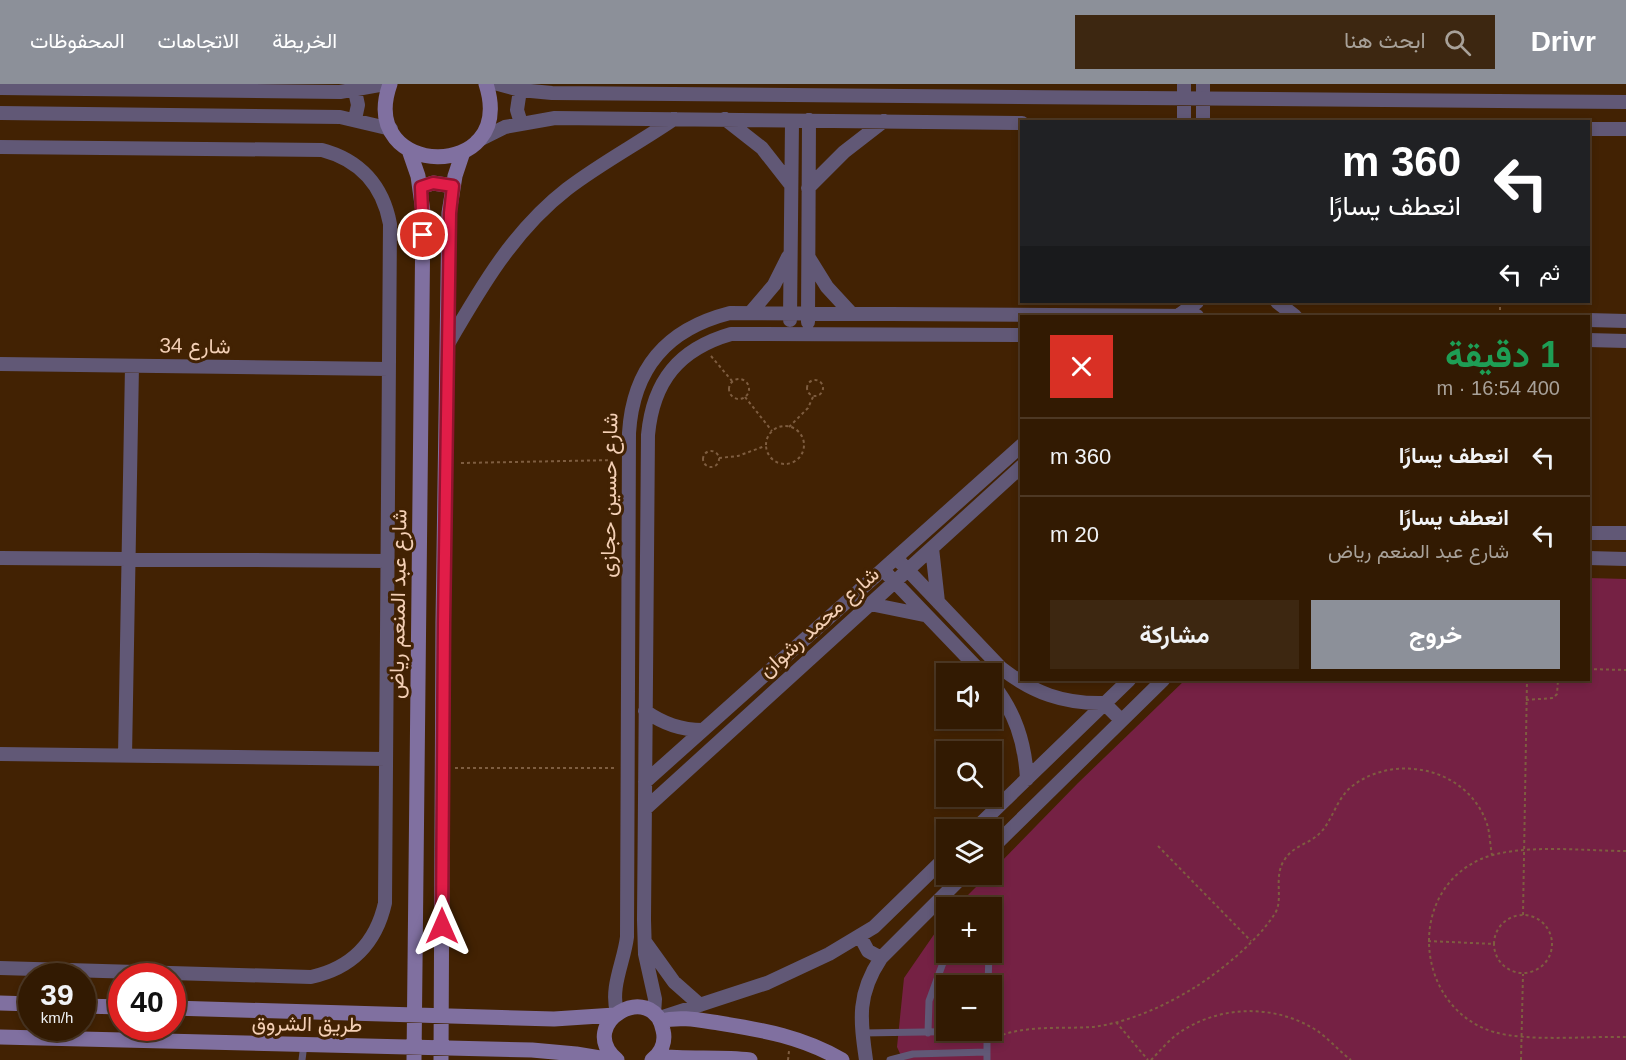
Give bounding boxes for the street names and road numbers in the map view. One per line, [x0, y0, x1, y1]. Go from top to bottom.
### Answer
street label: شارع 34 [159, 333, 231, 361]
street label: شارع حسين حجازى [596, 412, 624, 578]
street label: شارع عبد المنعم رياض [384, 509, 414, 699]
street label: شارع محمد رشوان [754, 562, 885, 684]
street label: طريق الشروق [251, 1011, 363, 1038]

